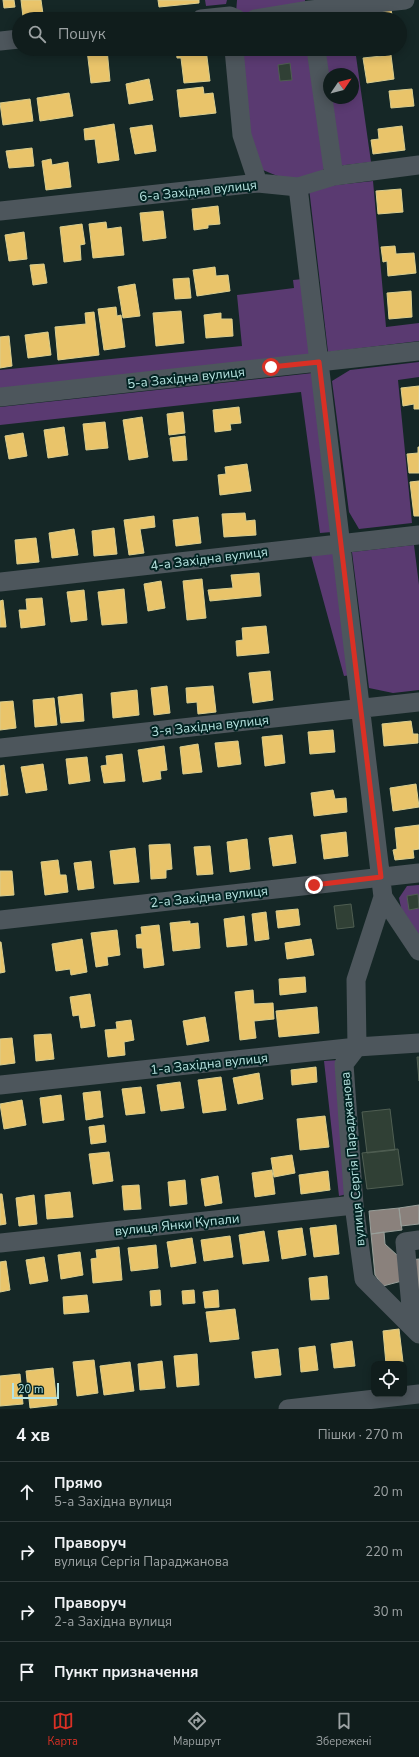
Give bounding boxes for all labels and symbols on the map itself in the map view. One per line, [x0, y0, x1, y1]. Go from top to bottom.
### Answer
north arrow [323, 68, 359, 104]
street label: 6-а Західна вулиця [138, 176, 258, 206]
route start [262, 358, 280, 376]
street label: 5-а Західна вулиця [126, 363, 246, 393]
street label: 4-а Західна вулиця [149, 543, 269, 575]
street label: 3-я Західна вулиця [150, 711, 270, 741]
route end [305, 876, 323, 894]
street label: 2-а Західна вулиця [149, 882, 269, 912]
street label: 1-а Західна вулиця [149, 1049, 269, 1079]
street label: вулиця Сергія Параджанова [336, 1071, 370, 1247]
street label: вулиця Янки Купали [114, 1209, 240, 1240]
scale bar [12, 1381, 59, 1400]

